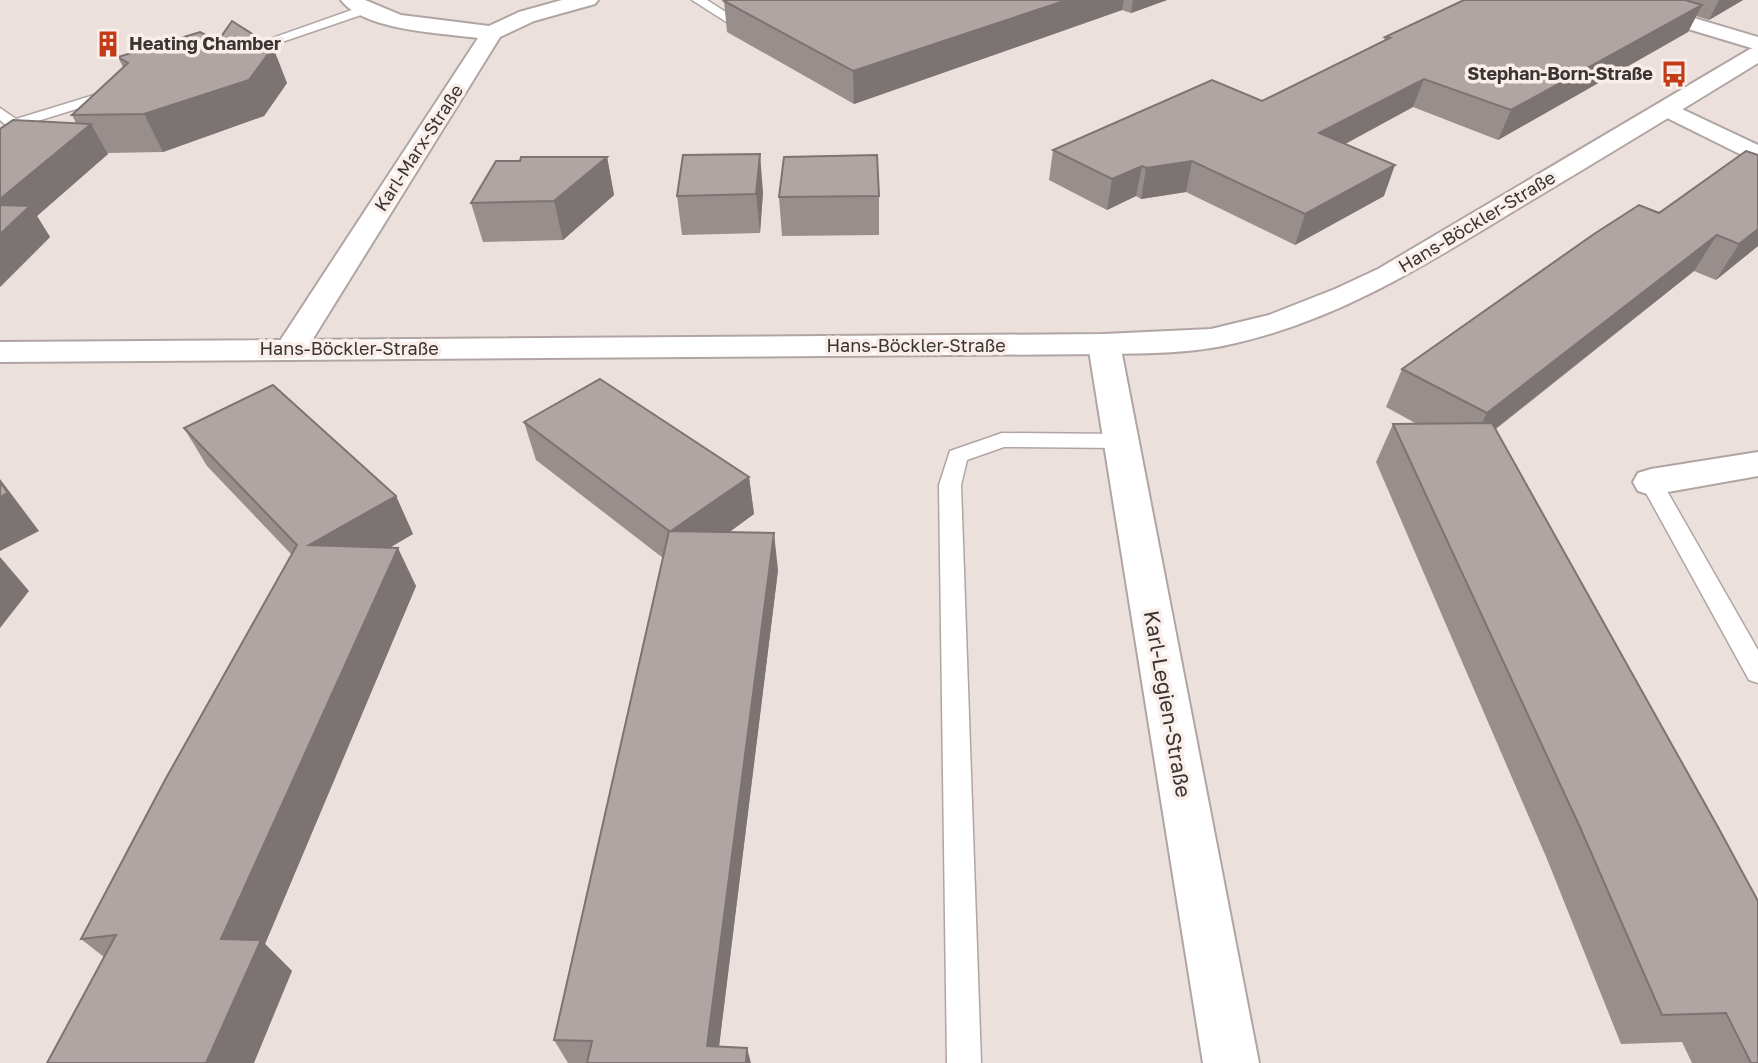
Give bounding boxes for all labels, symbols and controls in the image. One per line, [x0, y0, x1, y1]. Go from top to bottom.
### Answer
building icon: Heating Chamber [93, 29, 123, 59]
place label: Heating Chamber [129, 32, 281, 54]
bus stop icon: Stephan-Born-Straße [1659, 59, 1689, 89]
place label: Stephan-Born-Straße [1467, 62, 1653, 84]
street label: Karl-Marx-Straße [369, 80, 467, 215]
street label: Hans-Böckler-Straße [1394, 166, 1559, 277]
street label: Hans-Böckler-Straße [826, 334, 1006, 356]
street label: Hans-Böckler-Straße [259, 337, 439, 359]
street label: Karl-Legien-Straße [1139, 608, 1197, 799]

